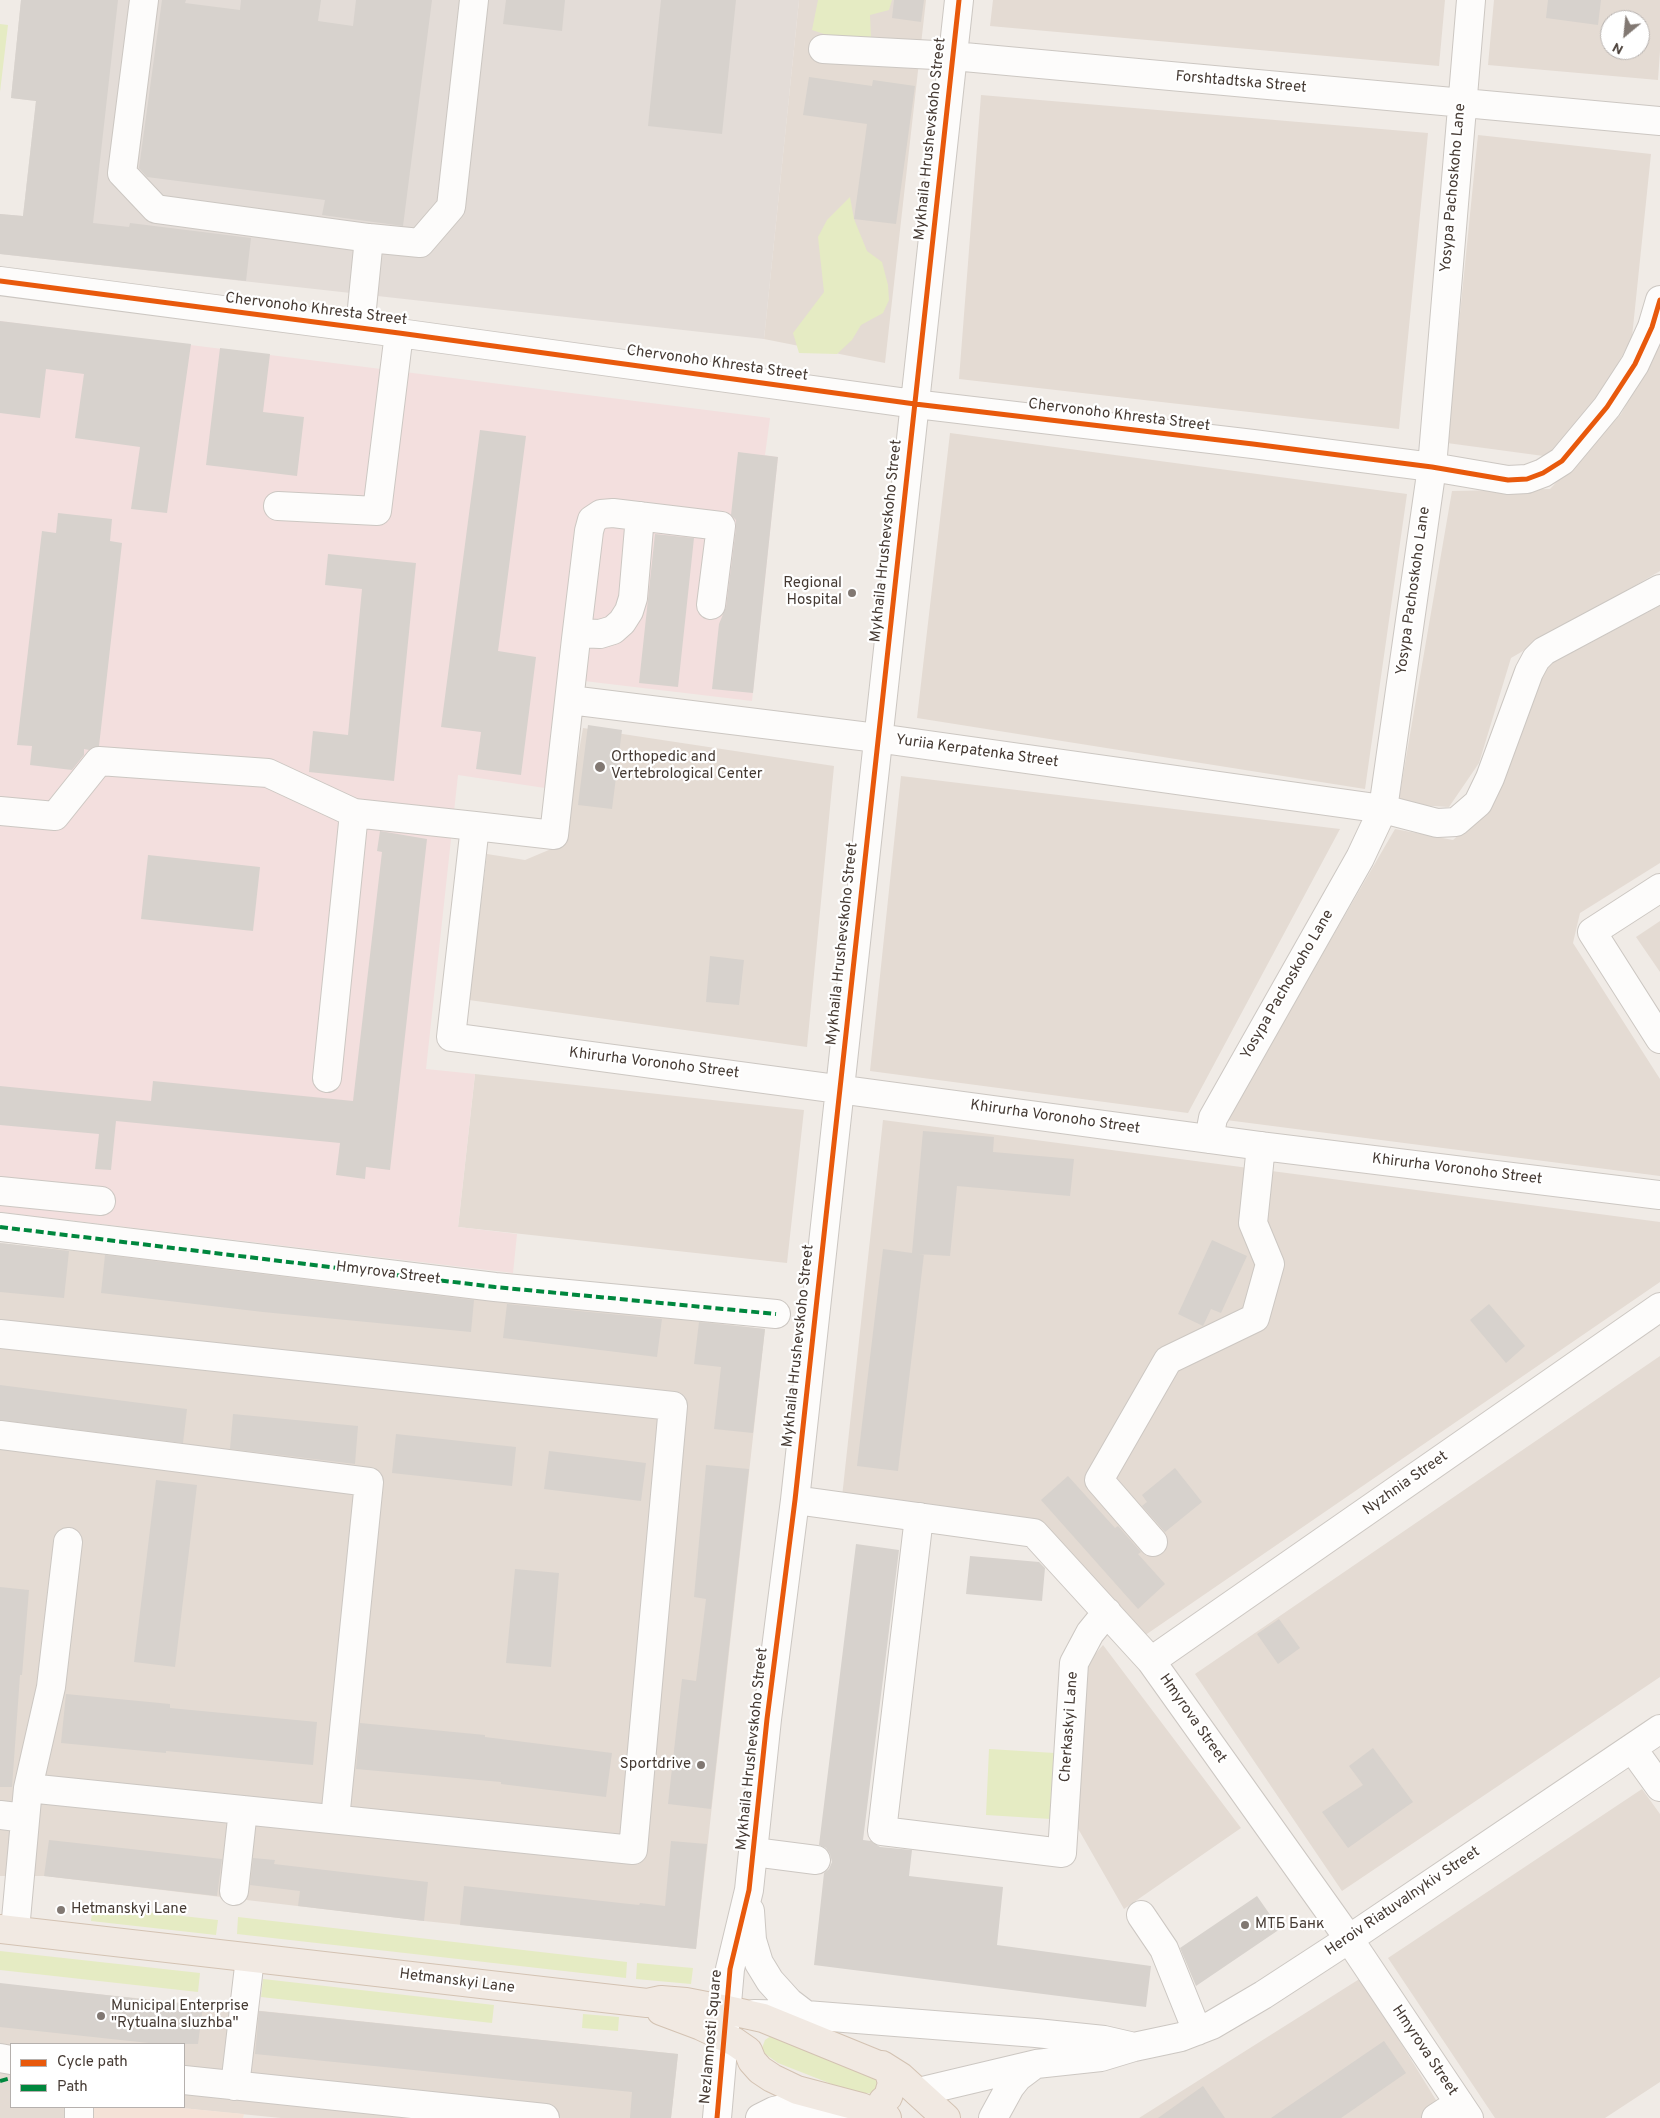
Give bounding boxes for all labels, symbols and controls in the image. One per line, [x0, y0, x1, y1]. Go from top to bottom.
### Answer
north arrow [1600, 10, 1650, 60]
street label: Mykhaila Hrushevskoho Street [911, 37, 951, 241]
text: N [1610, 38, 1627, 58]
street label: Forshtadtska Street [1175, 68, 1307, 98]
street label: Yosypa Pachoskoho Lane [1438, 103, 1470, 273]
street label: Chervonoho Khresta Street [224, 290, 408, 330]
street label: Chervonoho Khresta Street [625, 342, 809, 386]
street label: Chervonoho Khresta Street [1027, 396, 1211, 436]
street label: Mykhaila Hrushevskoho Street [867, 439, 907, 643]
street label: Yosypa Pachoskoho Lane [1393, 506, 1435, 676]
place label: Regional Hospital [783, 575, 842, 610]
marker: Regional Hospital [846, 587, 858, 599]
street label: Yuriia Kerpatenka Street [894, 732, 1060, 772]
place label: Orthopedic and Vertebrological Center [611, 749, 763, 784]
marker: Orthopedic and Vertebrological Center [593, 760, 607, 774]
street label: Mykhaila Hrushevskoho Street [823, 842, 863, 1046]
street label: Yosypa Pachoskoho Lane [1238, 907, 1338, 1063]
street label: Khirurha Voronoho Street [568, 1045, 740, 1083]
street label: Khirurha Voronoho Street [969, 1097, 1141, 1139]
street label: Khirurha Voronoho Street [1371, 1151, 1543, 1189]
street label: Mykhaila Hrushevskoho Street [779, 1244, 819, 1448]
street label: Hmyrova Street [335, 1259, 441, 1289]
street label: Nyzhnia Street [1360, 1448, 1452, 1520]
street label: Mykhaila Hrushevskoho Street [733, 1647, 773, 1851]
street label: Cherkaskyi Lane [1057, 1671, 1083, 1783]
street label: Hmyrova Street [1154, 1671, 1230, 1767]
place label: Sportdrive [620, 1756, 691, 1774]
marker: Sportdrive [695, 1759, 707, 1771]
street label: Heroiv Riatuvalnykiv Street [1322, 1843, 1484, 1961]
place label: Hetmanskyi Lane [71, 1901, 187, 1919]
marker: Hetmanskyi Lane [55, 1904, 67, 1916]
place label: МТБ Банк [1255, 1916, 1325, 1934]
marker: МТБ Банк [1239, 1919, 1251, 1931]
street label: Hetmanskyi Lane [398, 1966, 516, 1998]
street label: Nezlamnosti Square [697, 1969, 727, 2105]
place label: Municipal Enterprise "Rytualna sluzhba" [111, 1998, 249, 2033]
street label: Hmyrova Street [1387, 2002, 1461, 2100]
marker: Municipal Enterprise "Rytualna sluzhba" [95, 2010, 107, 2022]
legend [10, 2043, 185, 2108]
text: Cycle path [57, 2053, 128, 2072]
text: Path [57, 2078, 88, 2097]

